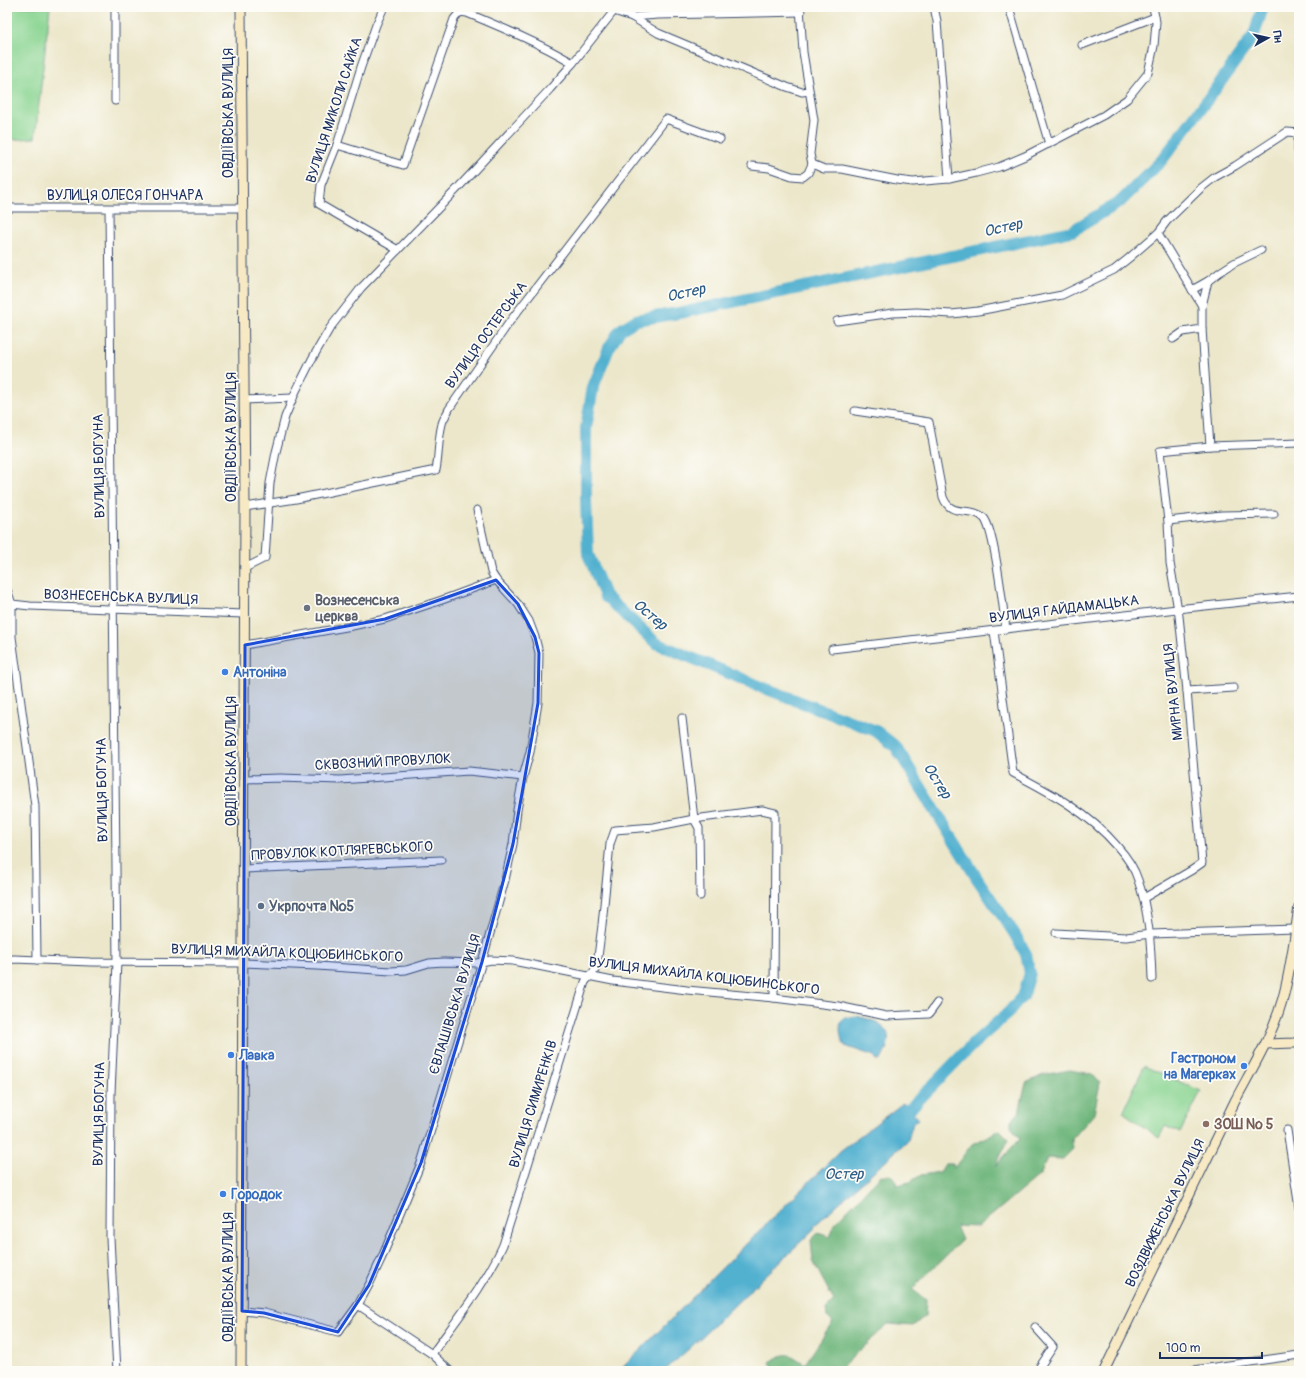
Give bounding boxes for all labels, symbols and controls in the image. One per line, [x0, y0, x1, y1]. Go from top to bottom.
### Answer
north arrow [1248, 18, 1288, 58]
text: Пн [1270, 30, 1285, 44]
street label: ВУЛИЦЯ МИКОЛИ САЙКА [302, 35, 366, 185]
street label: ОВДІЇВСЬКА ВУЛИЦЯ [220, 48, 237, 178]
street label: ВУЛИЦЯ ОЛЕСЯ ГОНЧАРА [47, 187, 203, 204]
water label: Остер [982, 214, 1025, 241]
street label: ВУЛИЦЯ ОСТЕРСЬКА [442, 278, 530, 392]
water label: Остер [665, 279, 708, 306]
street label: ОВДІЇВСЬКА ВУЛИЦЯ [223, 372, 240, 502]
street label: ВУЛИЦЯ БОГУНА [90, 414, 108, 518]
street label: ВОЗНЕСЕНСЬКА ВУЛИЦЯ [43, 586, 199, 608]
street label: ВУЛИЦЯ ГАЙДАМАЦЬКА [988, 591, 1140, 627]
place label: Вознесенська церква [315, 592, 400, 625]
water label: Остер [629, 595, 672, 635]
marker: Вознесенська церква [302, 603, 312, 613]
street label: МИРНА ВУЛИЦЯ [1159, 643, 1187, 741]
place label: Антоніна [233, 664, 287, 681]
marker: Антоніна [220, 667, 230, 677]
street label: ОВДІЇВСЬКА ВУЛИЦЯ [223, 696, 240, 826]
street label: ВУЛИЦЯ БОГУНА [93, 738, 111, 842]
street label: СКВОЗНИЙ ПРОВУЛОК [314, 750, 452, 774]
water label: Остер [919, 759, 956, 803]
street label: ПРОВУЛОК КОТЛЯРЕВСЬКОГО [251, 838, 433, 864]
place label: Укрпочта №5 [269, 898, 354, 915]
marker: Укрпочта №5 [256, 901, 266, 911]
street label: ЄВЛАШІВСЬКА ВУЛИЦЯ [426, 932, 484, 1076]
street label: ВУЛИЦЯ МИХАЙЛА КОЦЮБИНСЬКОГО [171, 940, 404, 966]
street label: ВУЛИЦЯ МИХАЙЛА КОЦЮБИНСЬКОГО [588, 953, 820, 999]
street label: ВУЛИЦЯ СИМИРЕНКІВ [505, 1038, 561, 1170]
place label: Лавка [238, 1047, 275, 1064]
marker: Лавка [226, 1050, 236, 1060]
place label: Гастроном на Магерках [1164, 1050, 1236, 1083]
marker: Гастроном на Магерках [1239, 1061, 1249, 1071]
street label: ВУЛИЦЯ БОГУНА [90, 1062, 108, 1166]
place label: ЗОШ № 5 [1214, 1116, 1274, 1133]
marker: ЗОШ № 5 [1201, 1119, 1211, 1129]
street label: ВОЗДВИЖЕНСЬКА ВУЛИЦЯ [1122, 1136, 1208, 1290]
water label: Остер [825, 1165, 864, 1184]
place label: Городок [231, 1186, 283, 1203]
marker: Городок [218, 1189, 228, 1199]
street label: ОВДІЇВСЬКА ВУЛИЦЯ [220, 1212, 237, 1342]
scale bar [1160, 1334, 1262, 1360]
text: 100 m [1166, 1341, 1201, 1356]

